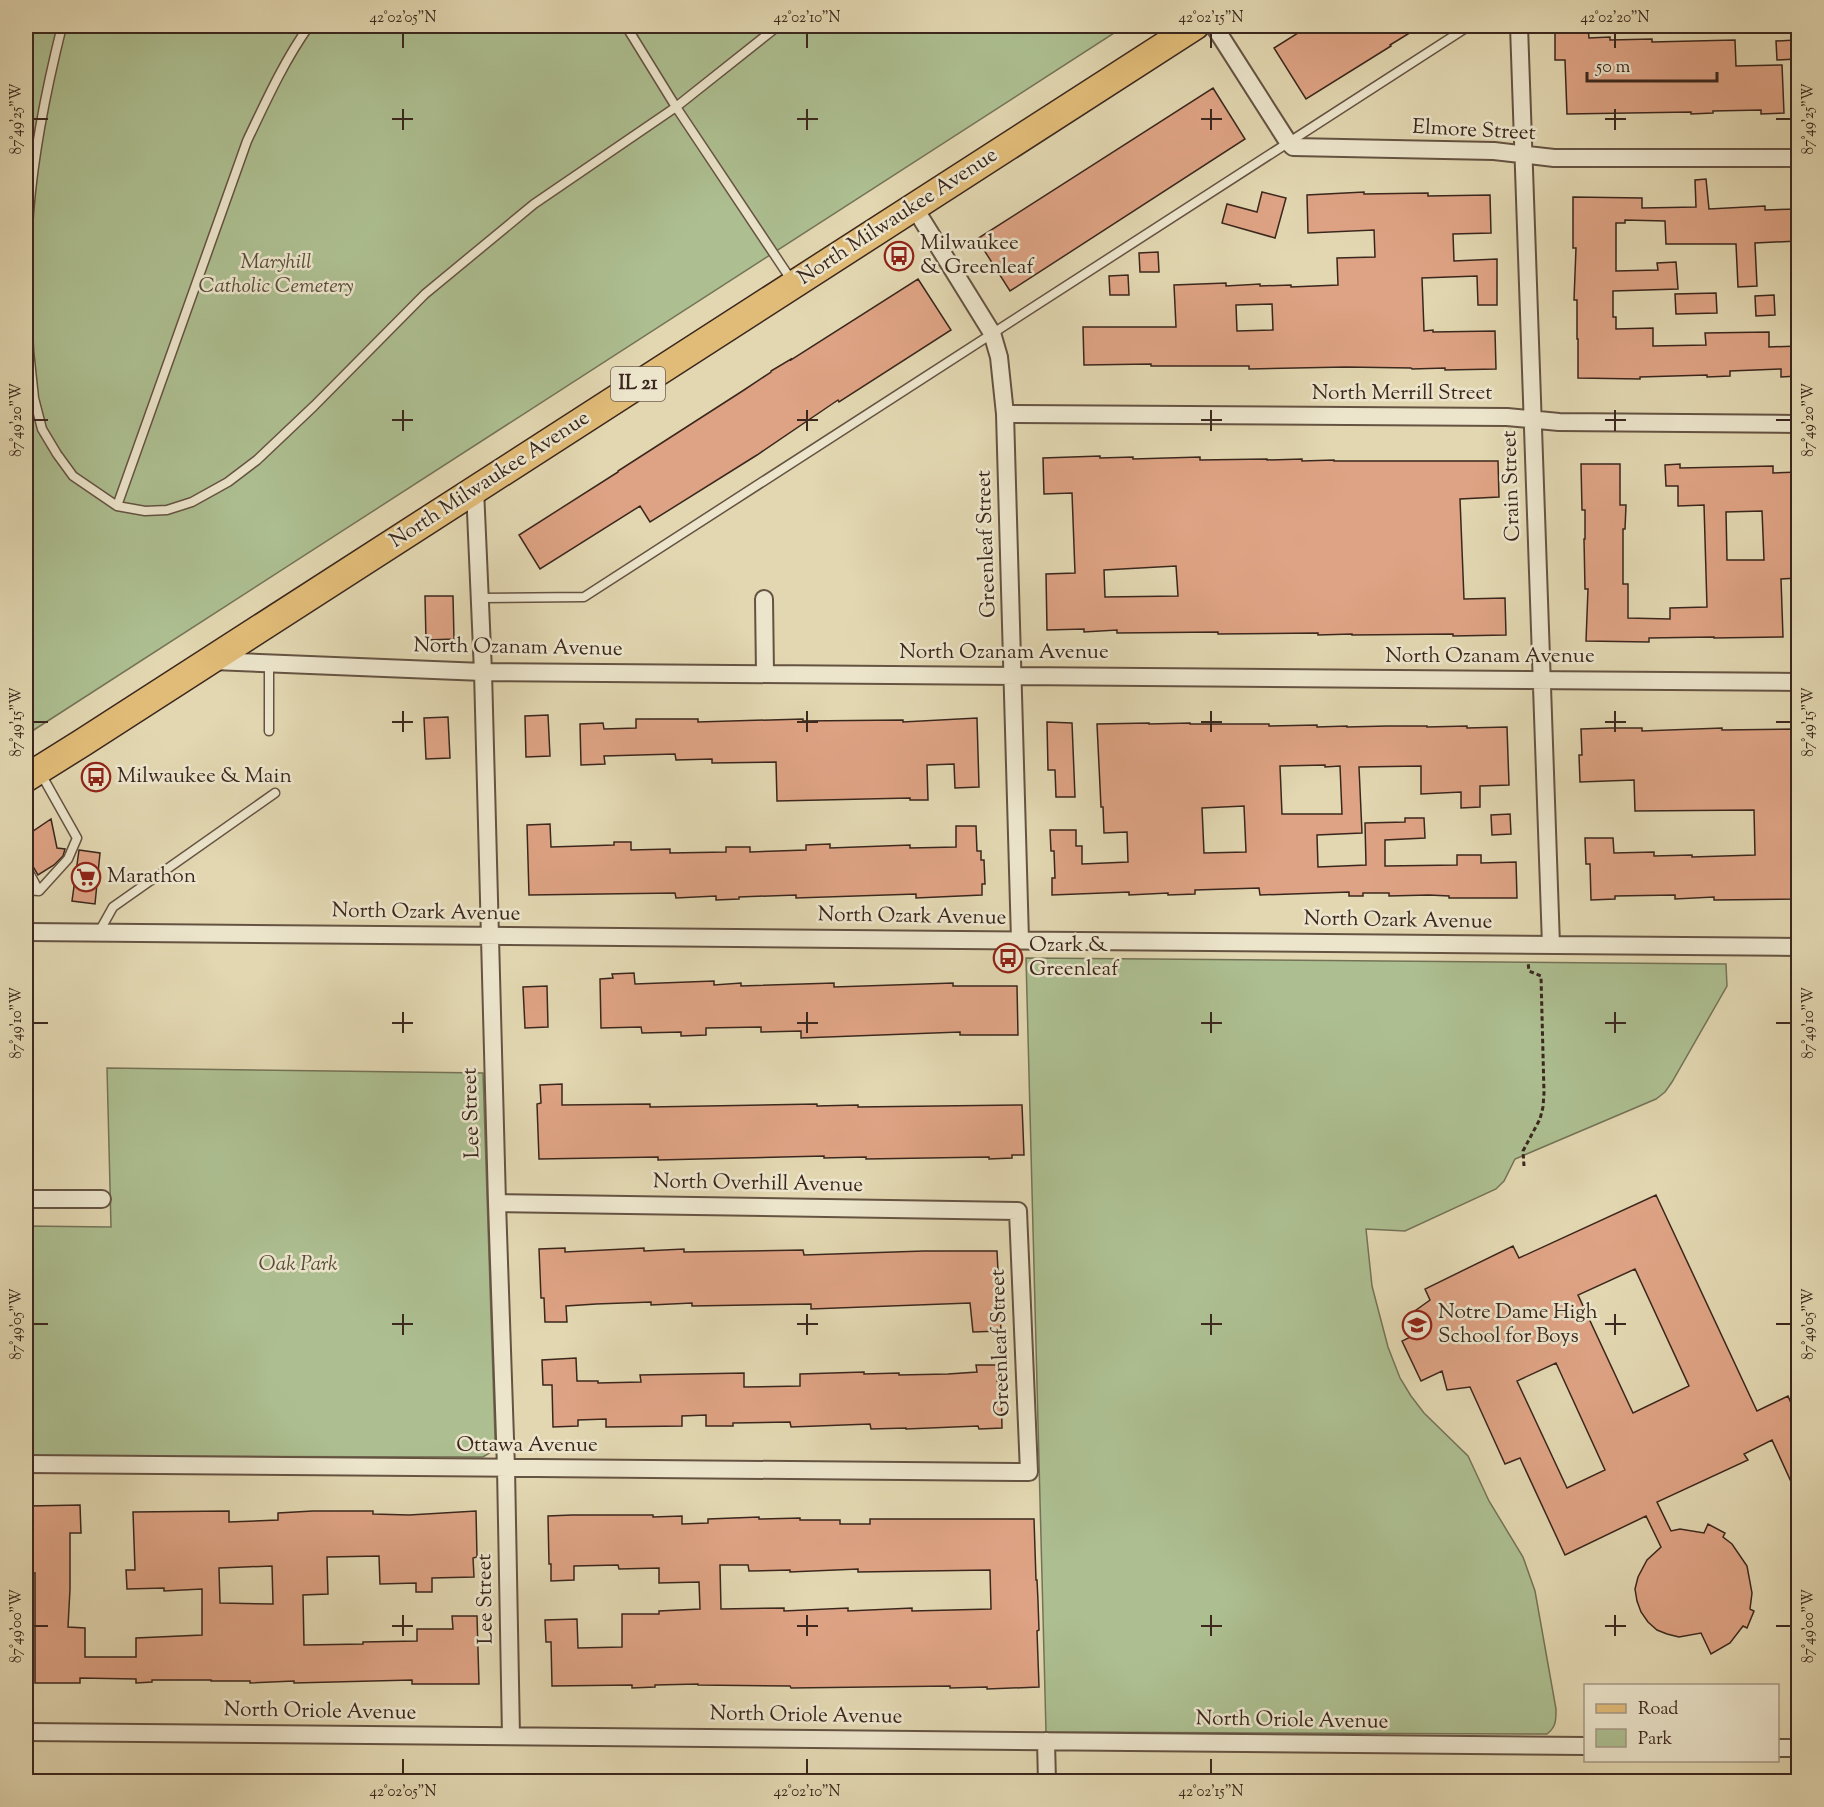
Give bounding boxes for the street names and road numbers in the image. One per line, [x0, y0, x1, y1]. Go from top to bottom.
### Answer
street label: Elmore Street [1412, 113, 1536, 149]
street label: North Milwaukee Avenue [792, 141, 1004, 293]
road number: IL 21 [611, 367, 665, 401]
street label: North Merrill Street [1312, 379, 1492, 409]
street label: North Milwaukee Avenue [384, 404, 596, 556]
street label: Crain Street [1495, 430, 1529, 542]
street label: Greenleaf Street [969, 469, 1005, 619]
street label: North Ozanam Avenue [413, 631, 623, 665]
street label: North Ozanam Avenue [899, 638, 1109, 668]
street label: North Ozanam Avenue [1385, 642, 1595, 672]
street label: North Ozark Avenue [331, 896, 521, 930]
street label: North Ozark Avenue [817, 900, 1007, 934]
street label: North Ozark Avenue [1303, 904, 1493, 938]
street label: Lee Street [455, 1067, 489, 1159]
street label: North Overhill Avenue [653, 1167, 863, 1201]
street label: Greenleaf Street [983, 1268, 1019, 1418]
street label: Ottawa Avenue [456, 1431, 598, 1461]
street label: Lee Street [470, 1553, 502, 1645]
street label: North Oriole Avenue [223, 1695, 417, 1729]
street label: North Oriole Avenue [709, 1699, 903, 1733]
street label: North Oriole Avenue [1195, 1704, 1389, 1738]

